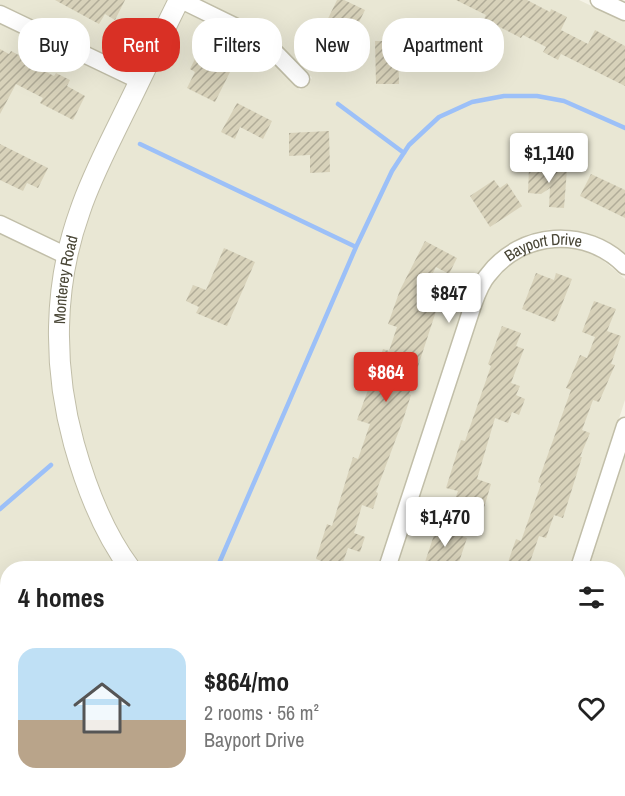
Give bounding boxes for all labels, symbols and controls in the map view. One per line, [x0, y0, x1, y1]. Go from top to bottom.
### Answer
chip: Buy [18, 18, 90, 72]
chip: Rent [102, 18, 180, 72]
chip: Filters [192, 18, 282, 72]
chip: New [294, 18, 370, 72]
chip: Apartment [382, 18, 504, 72]
pin: $1,140 [500, 133, 598, 184]
text: $1,140 [524, 139, 574, 166]
street label: Bayport Drive [500, 228, 584, 266]
street label: Monterey Road [48, 233, 83, 324]
pin: $847 [413, 273, 485, 324]
text: $847 [431, 279, 467, 306]
pin: $864 [350, 352, 422, 403]
text: $864 [368, 358, 404, 385]
pin: $1,470 [396, 497, 494, 548]
text: $1,470 [420, 503, 470, 530]
text: 4 homes [18, 580, 105, 615]
icon: filters [575, 581, 608, 614]
text: $864/mo [204, 664, 289, 699]
icon: home [66, 672, 138, 744]
icon: heart [575, 692, 608, 725]
text: 2 rooms · 56 m² [204, 699, 319, 726]
text: Bayport Drive [204, 726, 304, 753]

